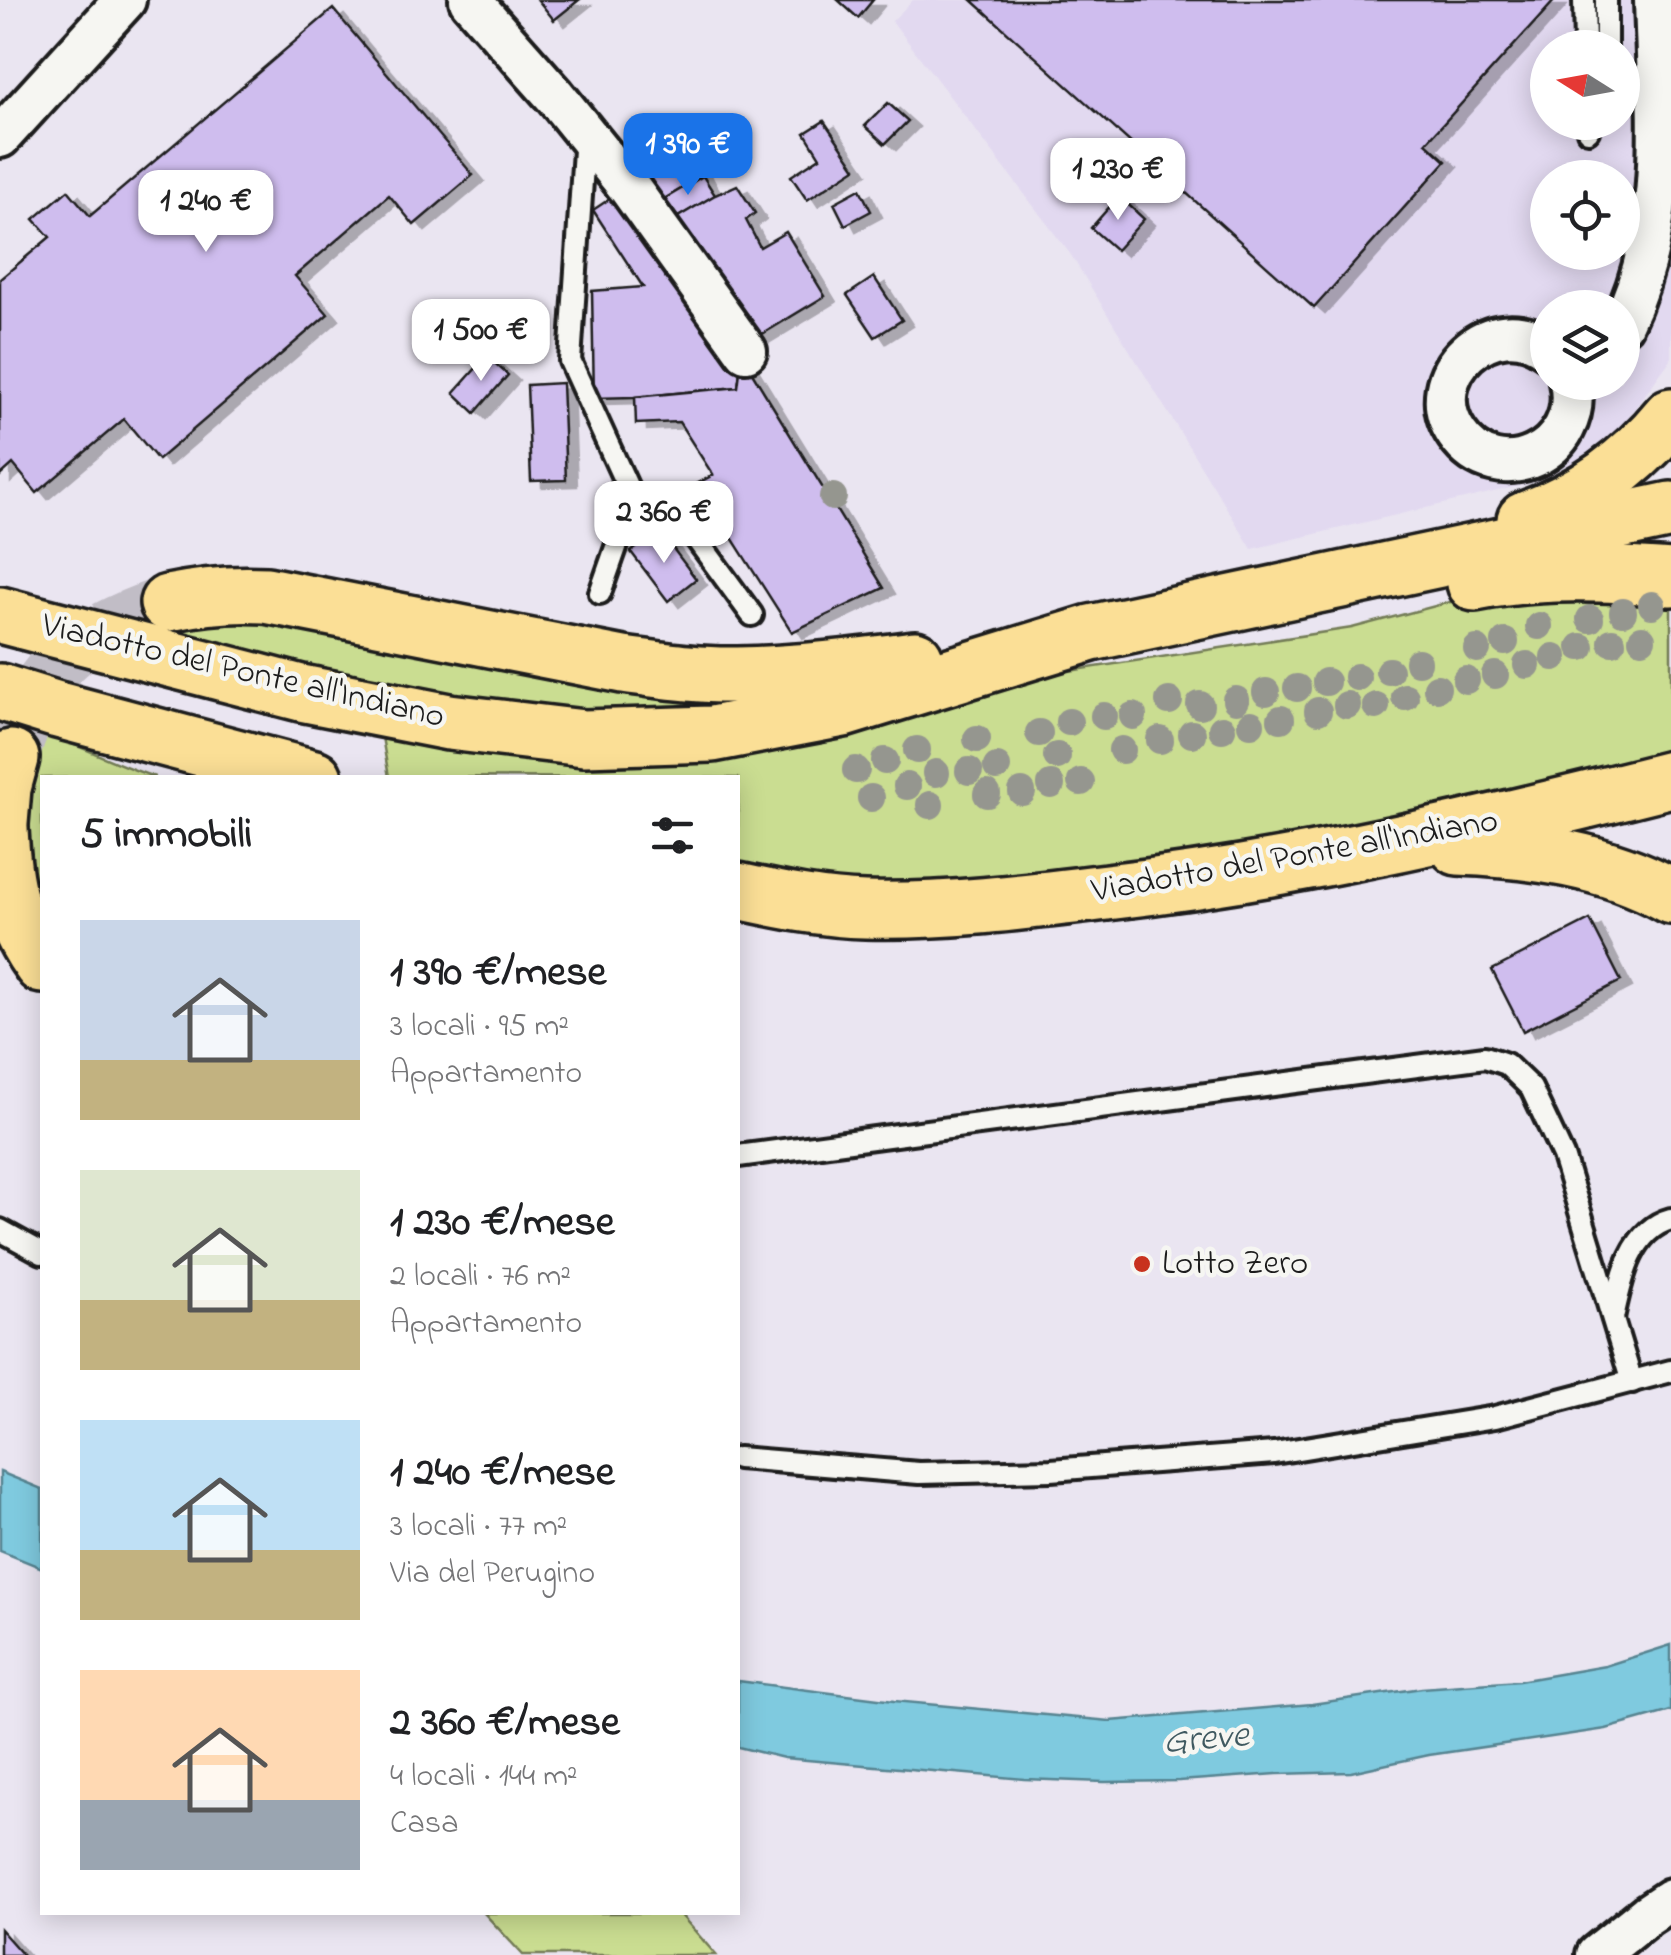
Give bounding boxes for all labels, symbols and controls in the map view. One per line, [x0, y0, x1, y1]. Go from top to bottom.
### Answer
north arrow [1530, 30, 1640, 140]
map controls [1530, 30, 1640, 400]
pin: 1 390 € [596, 113, 780, 198]
text: 1 390 € [645, 122, 731, 169]
pin: 1 230 € [1026, 138, 1210, 223]
text: 1 230 € [1072, 147, 1164, 194]
button: locate [1530, 160, 1640, 270]
pin: 1 240 € [114, 170, 298, 255]
text: 1 240 € [160, 179, 252, 226]
button: layers [1530, 290, 1640, 400]
pin: 1 500 € [389, 299, 573, 384]
text: 1 500 € [434, 308, 528, 355]
pin: 2 360 € [572, 481, 756, 566]
text: 2 360 € [616, 490, 712, 537]
street label: Viadotto del Ponte all'Indiano [36, 601, 449, 743]
street label: Viadotto del Ponte all'Indiano [1087, 796, 1502, 918]
text: 5 immobili [80, 805, 252, 866]
icon: filters [645, 808, 700, 863]
text: 1 390 €/mese [390, 943, 606, 1004]
icon: home [160, 960, 280, 1080]
text: 3 locali · 95 m² [390, 1004, 569, 1051]
text: Appartamento [390, 1051, 582, 1098]
text: 1 230 €/mese [390, 1193, 615, 1254]
icon: home [160, 1210, 280, 1330]
place label: Lotto Zero [1162, 1239, 1308, 1290]
marker: Lotto Zero [1131, 1253, 1153, 1275]
text: 2 locali · 76 m² [390, 1254, 571, 1301]
text: Appartamento [390, 1301, 582, 1348]
text: 1 240 €/mese [390, 1443, 615, 1504]
icon: home [160, 1460, 280, 1580]
text: 3 locali · 77 m² [390, 1504, 567, 1551]
text: Via del Perugino [390, 1551, 595, 1598]
text: 2 360 €/mese [390, 1693, 620, 1754]
water label: Greve [1161, 1708, 1253, 1772]
icon: home [160, 1710, 280, 1830]
text: 4 locali · 144 m² [390, 1754, 578, 1801]
text: Casa [390, 1801, 458, 1848]

